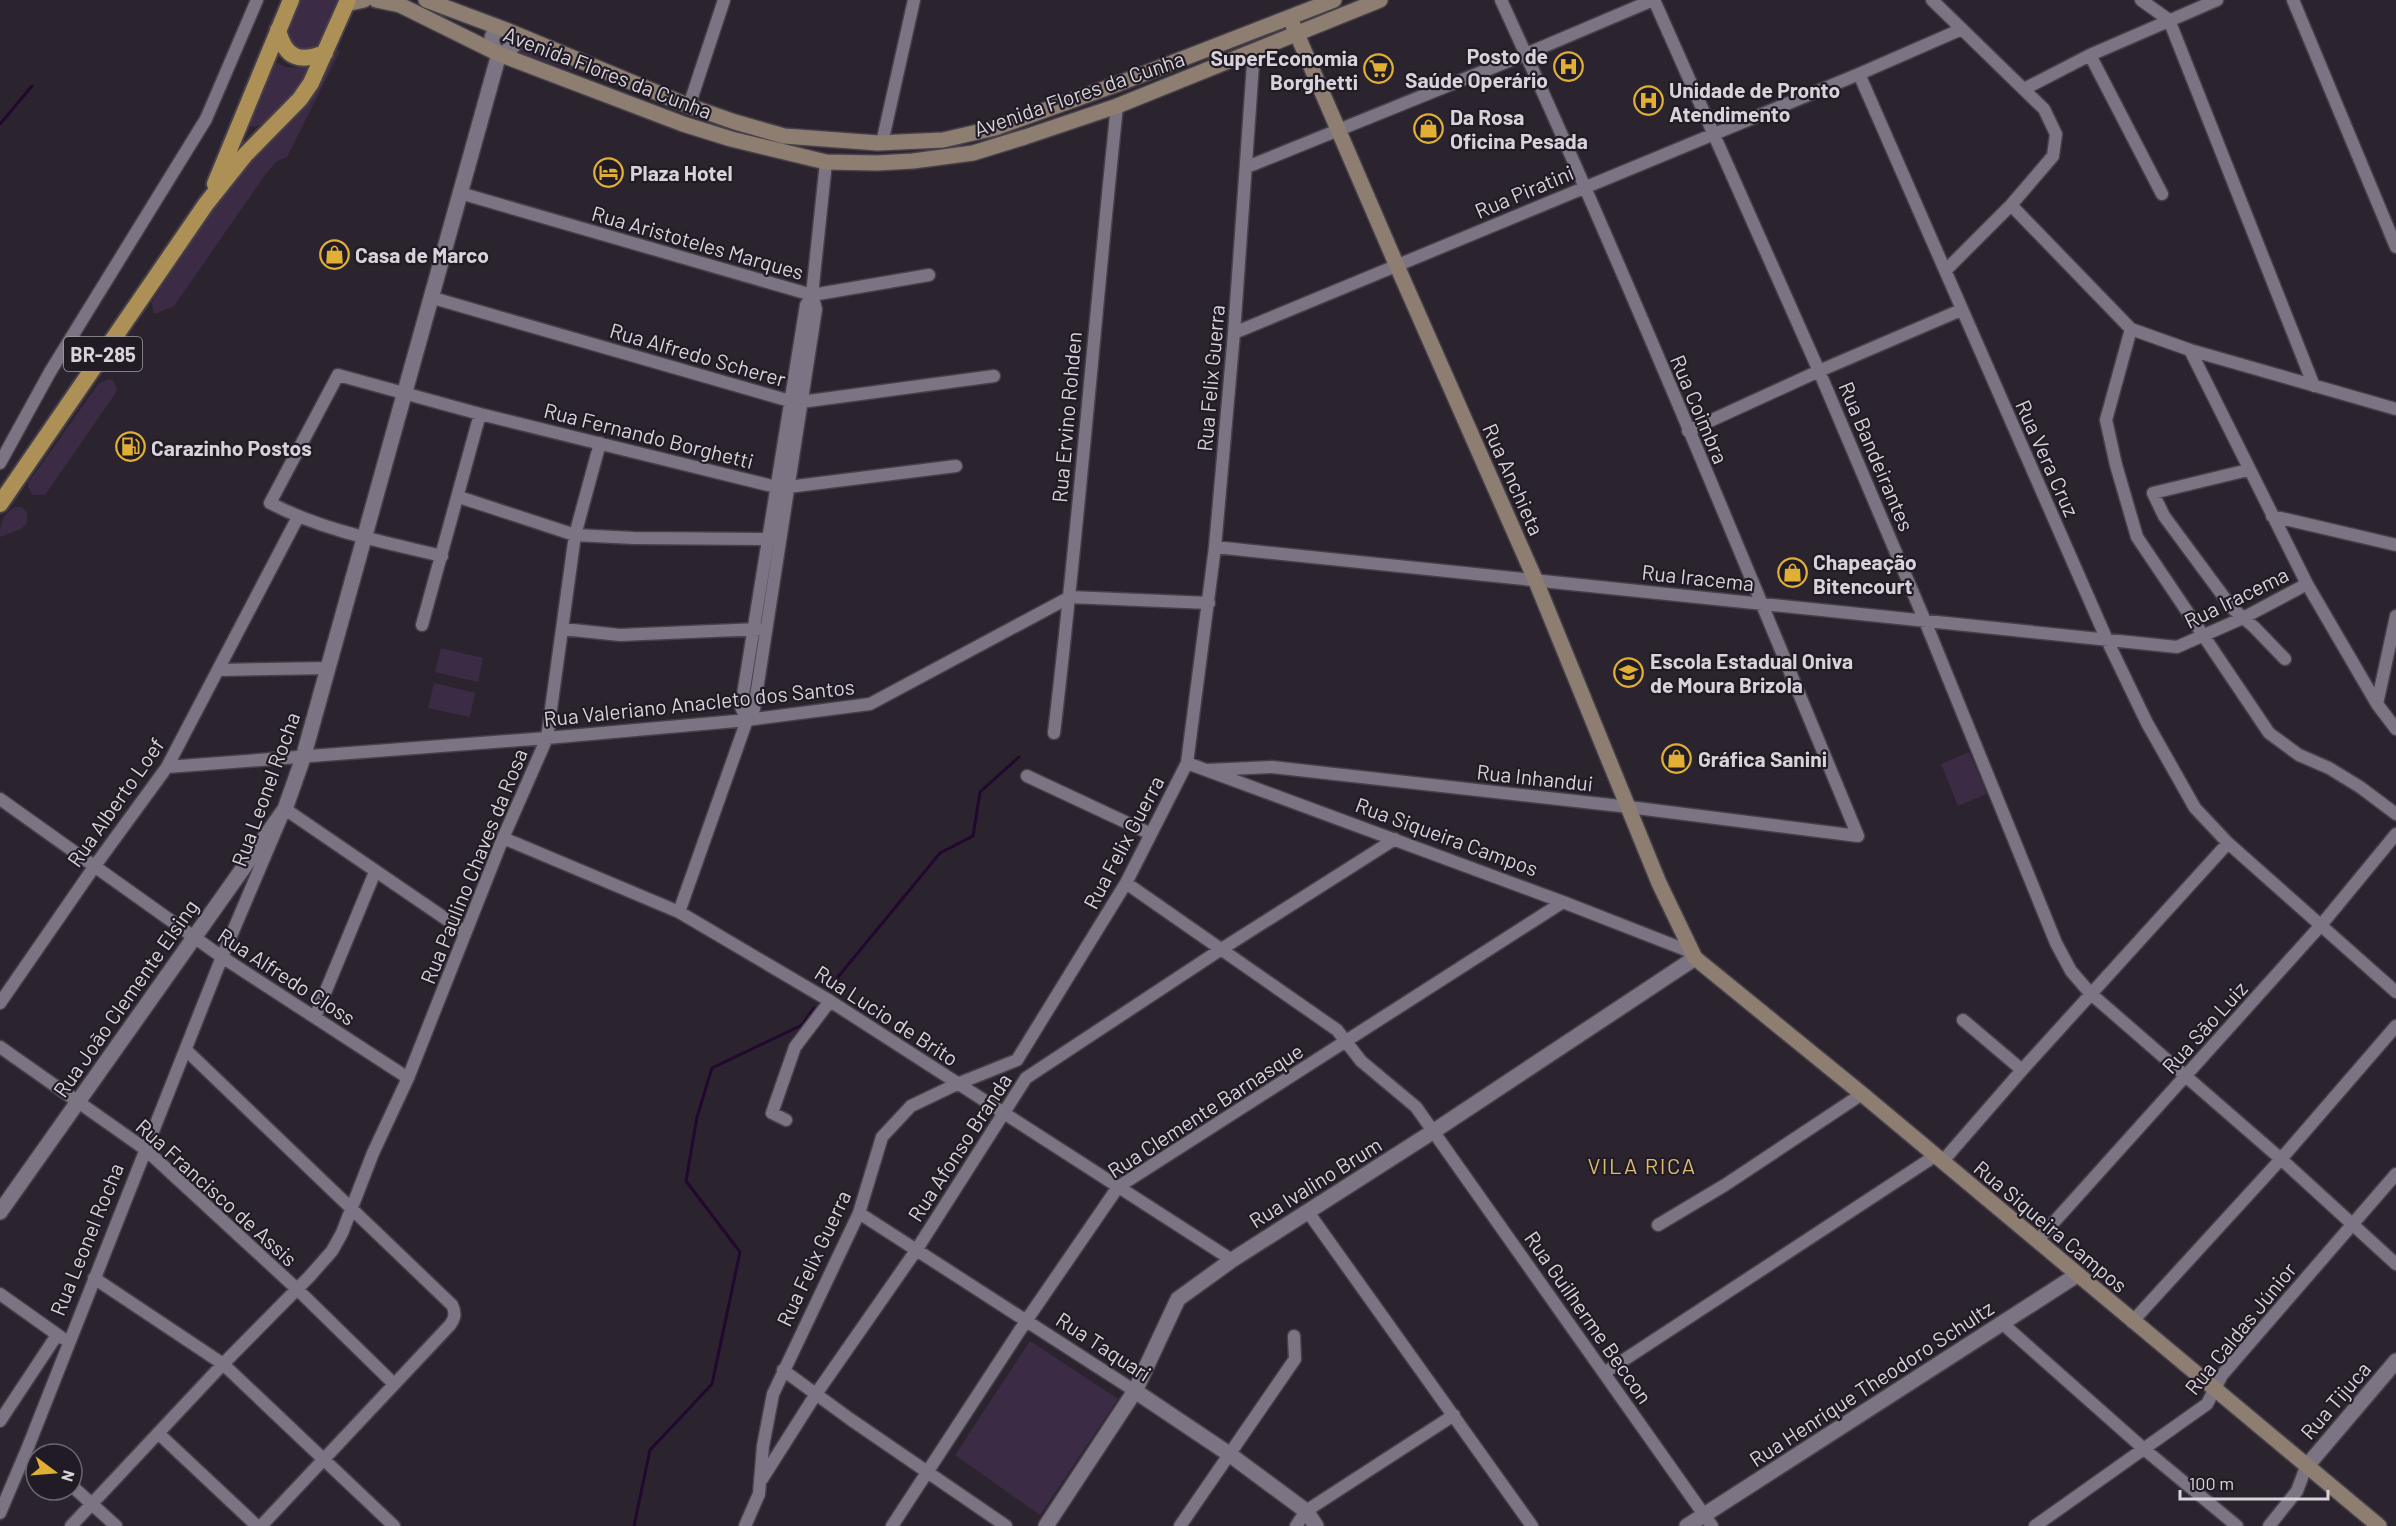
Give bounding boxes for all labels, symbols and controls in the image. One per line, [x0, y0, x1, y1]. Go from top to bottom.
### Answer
street label: Avenida Flores da Cunha [500, 21, 716, 123]
place label: Posto de Saúde Operário [1405, 43, 1548, 92]
street label: Avenida Flores da Cunha [971, 45, 1187, 141]
place label: SuperEconomia Borghetti [1210, 45, 1358, 94]
hospital icon: Posto de Saúde Operário [1553, 51, 1585, 83]
supermarket icon: SuperEconomia Borghetti [1363, 53, 1395, 85]
place label: Unidade de Pronto Atendimento [1669, 77, 1840, 126]
hospital icon: Unidade de Pronto Atendimento [1632, 85, 1664, 117]
place label: Da Rosa Oficina Pesada [1450, 104, 1588, 153]
shop icon: Da Rosa Oficina Pesada [1413, 112, 1445, 144]
hotel icon: Plaza Hotel [593, 156, 625, 188]
street label: Rua Piratini [1471, 159, 1577, 223]
place label: Plaza Hotel [630, 160, 733, 185]
street label: Rua Aristoteles Marques [589, 200, 807, 284]
shop icon: Casa de Marco [318, 238, 350, 270]
place label: Casa de Marco [355, 242, 489, 267]
street label: Rua Felix Guerra [1191, 304, 1229, 452]
street label: Rua Alfredo Scherer [607, 317, 789, 391]
street label: Rua Ervino Rohden [1046, 330, 1086, 504]
road number: BR-285 [64, 337, 142, 371]
street label: Rua Coimbra [1666, 351, 1734, 467]
street label: Rua Bandeirantes [1834, 377, 1920, 535]
street label: Rua Vera Cruz [2011, 396, 2085, 520]
street label: Rua Fernando Borghetti [541, 397, 757, 473]
street label: Rua Anchieta [1478, 419, 1550, 539]
fuel station icon: Carazinho Postos [114, 431, 146, 463]
place label: Carazinho Postos [151, 435, 312, 460]
place label: Chapeação Bitencourt [1813, 549, 1917, 598]
shop icon: Chapeação Bitencourt [1776, 557, 1808, 589]
street label: Rua Iracema [1641, 559, 1755, 595]
street label: Rua Iracema [2180, 561, 2292, 633]
place label: Escola Estadual Oniva de Moura Brizola [1650, 648, 1853, 697]
school or university icon: Escola Estadual Oniva de Moura Brizola [1613, 656, 1645, 688]
street label: Rua Valeriano Anacleto dos Santos [542, 673, 856, 731]
street label: Rua Leonel Rocha [226, 709, 304, 869]
street label: Rua Alberto Loef [61, 733, 169, 871]
shop icon: Gráfica Sanini [1661, 742, 1693, 774]
street label: Rua Paulino Chaves da Rosa [414, 745, 532, 987]
place label: Gráfica Sanini [1698, 746, 1827, 771]
street label: Rua Inhandui [1475, 758, 1595, 796]
street label: Rua Felix Guerra [1077, 771, 1169, 913]
street label: Rua Siqueira Campos [1352, 791, 1542, 881]
street label: Rua João Clemente Elsing [47, 894, 203, 1102]
street label: Rua Alfredo Closs [214, 922, 360, 1030]
street label: Rua Lucio de Brito [811, 959, 963, 1071]
street label: Rua São Luiz [2156, 976, 2252, 1078]
street label: Rua Clemente Barnasque [1103, 1037, 1307, 1183]
street label: Rua Afonso Branda [902, 1068, 1016, 1226]
street label: Rua Francisco de Assis [131, 1113, 303, 1271]
street label: Rua Ivalino Brum [1244, 1131, 1386, 1233]
district label: VILA RICA [1587, 1152, 1697, 1178]
street label: Rua Siqueira Campos [1969, 1155, 2133, 1297]
street label: Rua Leonel Rocha [44, 1159, 128, 1319]
street label: Rua Felix Guerra [771, 1186, 855, 1330]
street label: Rua Guilherme Beccon [1520, 1226, 1658, 1408]
street label: Rua Caldas Júnior [2179, 1257, 2301, 1399]
street label: Rua Henrique Theodoro Schultz [1744, 1295, 1998, 1471]
street label: Rua Taquari [1052, 1306, 1156, 1386]
street label: Rua Tijuca [2295, 1356, 2375, 1444]
north arrow [24, 1442, 84, 1502]
scale bar [2180, 1463, 2328, 1501]
text: N [58, 1469, 79, 1484]
text: 100 m [2189, 1472, 2234, 1494]

